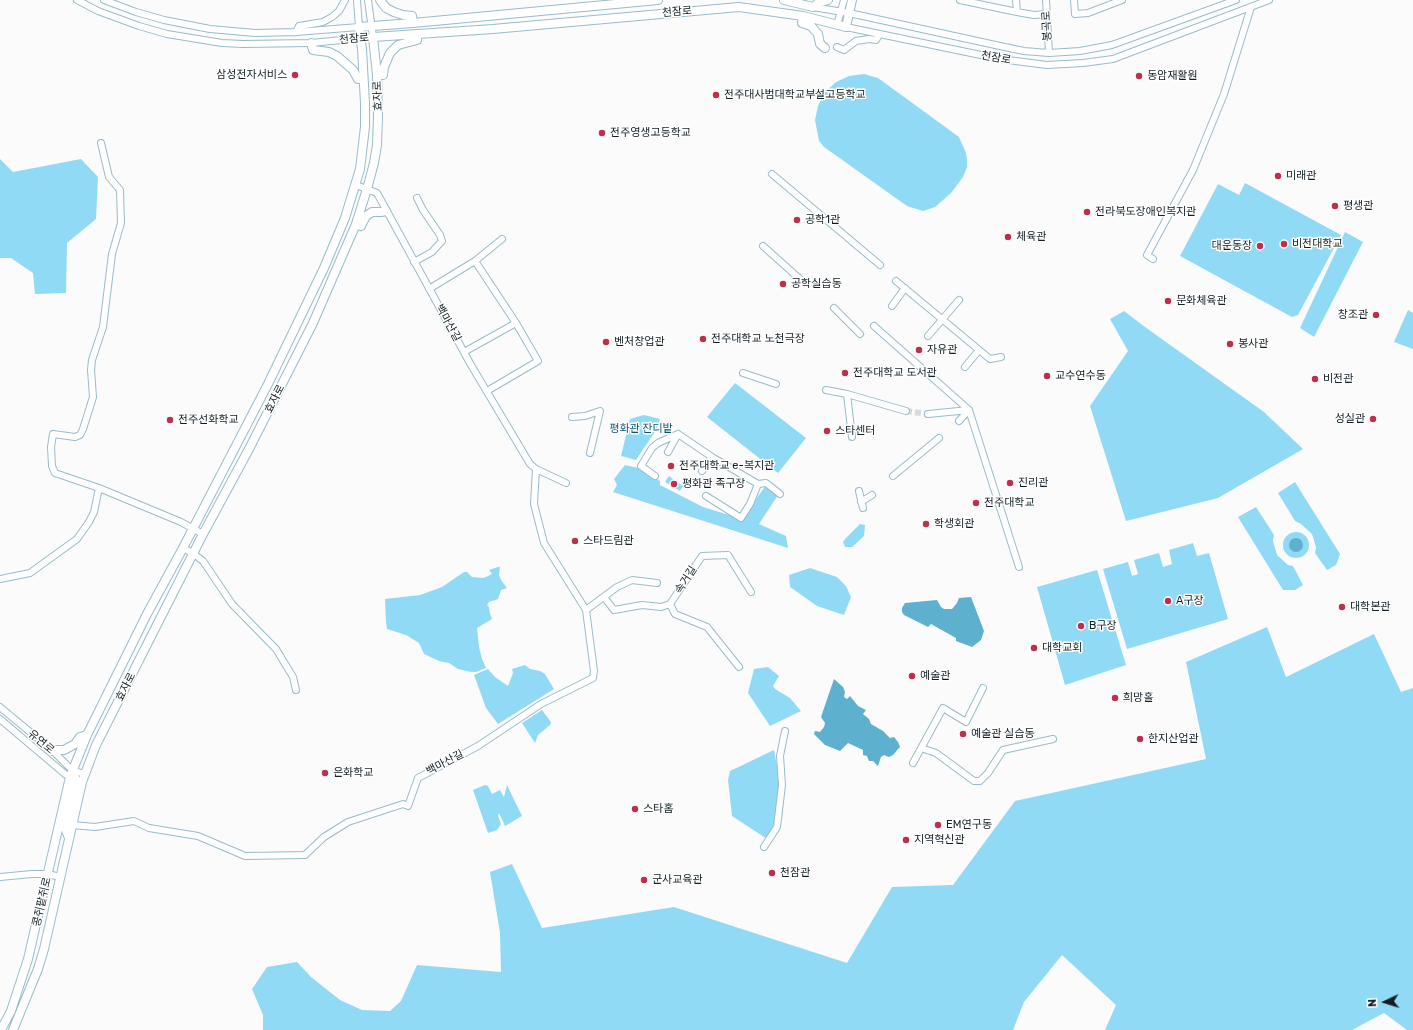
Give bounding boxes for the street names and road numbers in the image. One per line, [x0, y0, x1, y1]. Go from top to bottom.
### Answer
street label: 천잠로 [661, 4, 693, 20]
street label: 봉곡로 [1040, 10, 1054, 42]
street label: 천잠로 [338, 31, 370, 47]
street label: 천잠로 [980, 49, 1012, 67]
street label: 효자로 [371, 81, 385, 111]
street label: 백마산길 [432, 302, 464, 344]
street label: 효자로 [262, 382, 288, 416]
street label: 속거길 [672, 564, 700, 596]
street label: 효자로 [113, 670, 139, 704]
street label: 유연로 [25, 727, 57, 757]
street label: 백마산길 [424, 748, 466, 778]
street label: 콩쥐팥쥐로 [30, 876, 54, 928]

